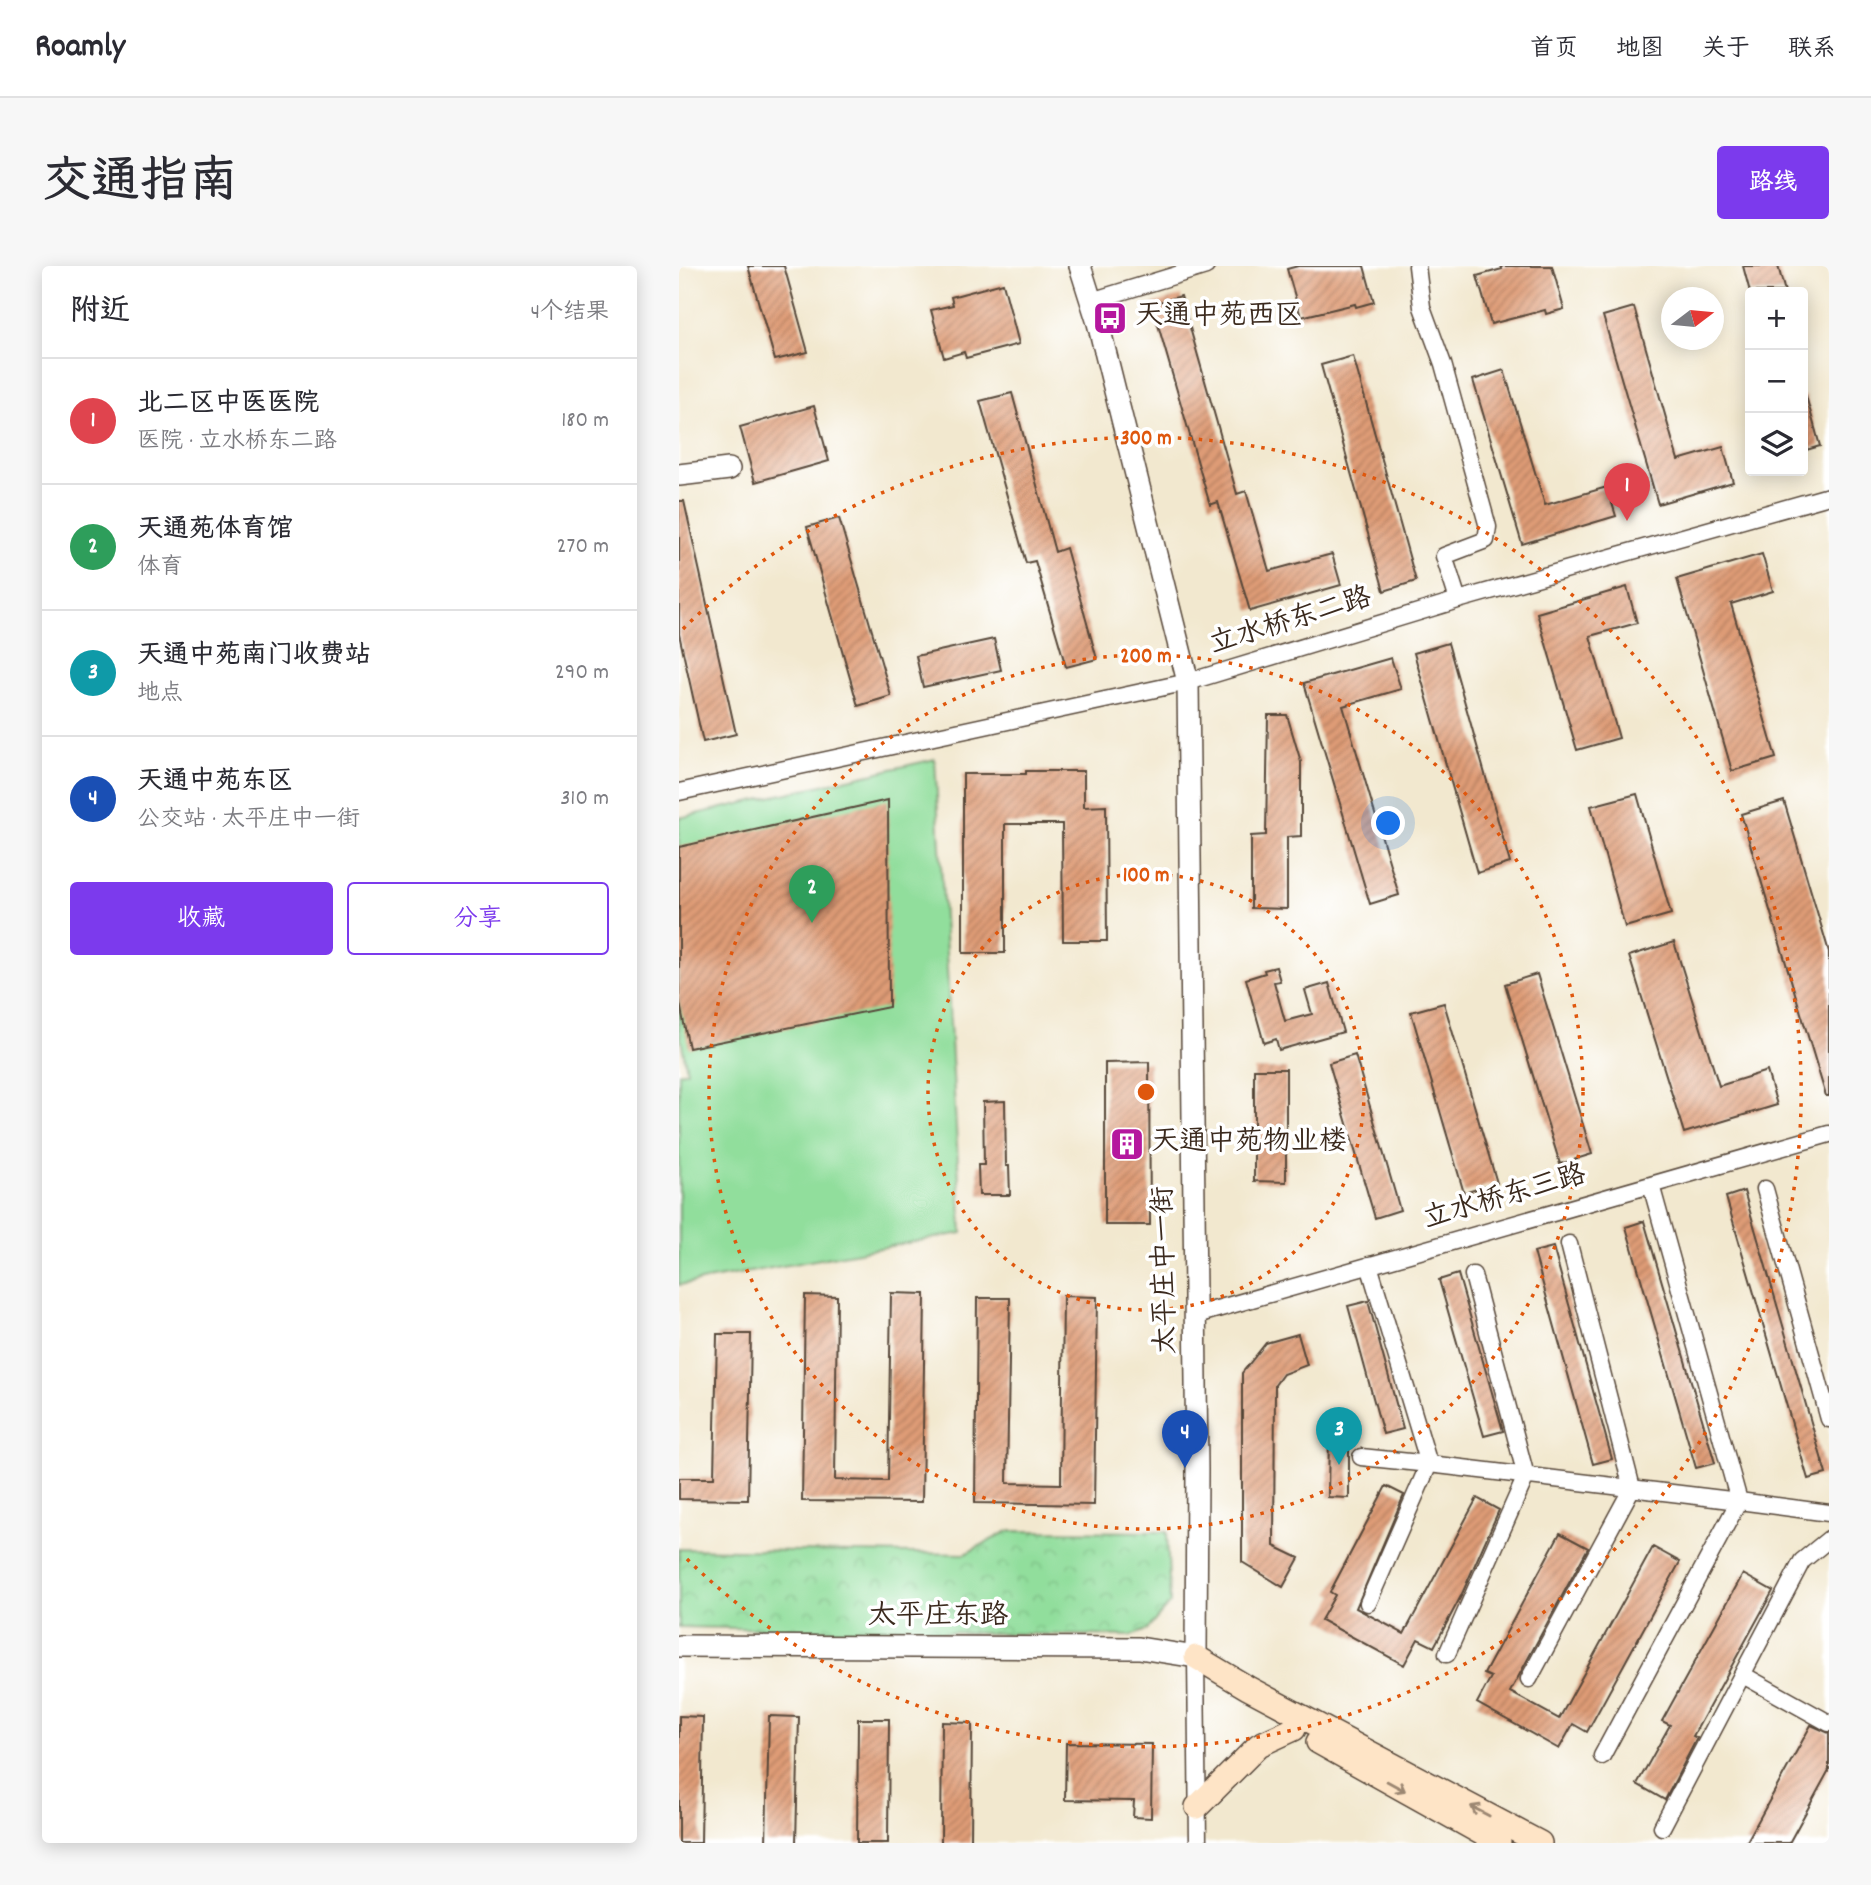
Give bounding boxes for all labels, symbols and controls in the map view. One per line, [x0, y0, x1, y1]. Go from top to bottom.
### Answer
text: Roamly [35, 25, 125, 72]
text: 首页 [1530, 33, 1578, 67]
text: 地图 [1616, 33, 1664, 67]
text: 关于 [1702, 33, 1750, 67]
text: 联系 [1788, 33, 1836, 67]
button: 路线 [1717, 146, 1829, 219]
text: 交通指南 [42, 150, 238, 220]
north arrow [1661, 287, 1724, 350]
map controls [1745, 287, 1808, 476]
button: + [1745, 287, 1808, 350]
text: 附近 [70, 292, 130, 335]
text: 4个结果 [530, 297, 609, 330]
place label: 天通中苑西区 [1135, 298, 1303, 338]
bus stop icon: 天通中苑西区 [1091, 299, 1129, 337]
button: − [1745, 350, 1808, 413]
text: 北二区中医医院 [137, 386, 319, 423]
text: 1 [90, 405, 96, 438]
text: 180 m [561, 405, 609, 438]
button: layers [1745, 413, 1808, 476]
text: 300 m [1120, 425, 1172, 455]
text: 医院 · 立水桥东二路 [137, 426, 337, 459]
pin: 1 [1604, 463, 1650, 521]
text: 天通苑体育馆 [137, 512, 293, 549]
text: 2 [88, 531, 98, 564]
text: 270 m [557, 531, 609, 564]
text: 体育 [137, 552, 183, 585]
street label: 立水桥东二路 [1205, 579, 1377, 667]
text: 天通中苑南门收费站 [137, 638, 371, 675]
text: 200 m [1120, 643, 1172, 673]
text: 3 [88, 657, 98, 690]
text: 290 m [555, 657, 609, 690]
text: 地点 [137, 678, 183, 711]
text: 天通中苑东区 [137, 764, 293, 801]
text: 4 [88, 783, 98, 816]
text: 310 m [560, 783, 609, 816]
text: 公交站 · 太平庄中一街 [137, 804, 360, 837]
your location [1371, 806, 1405, 840]
text: 100 m [1123, 862, 1169, 892]
pin: 2 [789, 865, 835, 923]
button: 收藏 [70, 882, 333, 955]
button: 分享 [347, 882, 609, 955]
centre of rings [1134, 1080, 1158, 1104]
place label: 天通中苑物业楼 [1151, 1124, 1347, 1164]
building icon: 天通中苑物业楼 [1108, 1125, 1146, 1163]
street label: 立水桥东三路 [1419, 1157, 1591, 1241]
street label: 太平庄中一街 [1146, 1186, 1188, 1354]
pin: 3 [1316, 1407, 1362, 1465]
pin: 4 [1162, 1410, 1208, 1468]
street label: 太平庄东路 [868, 1598, 1008, 1638]
one-way arrow [1386, 1779, 1406, 1793]
one-way arrow [1470, 1804, 1491, 1817]

